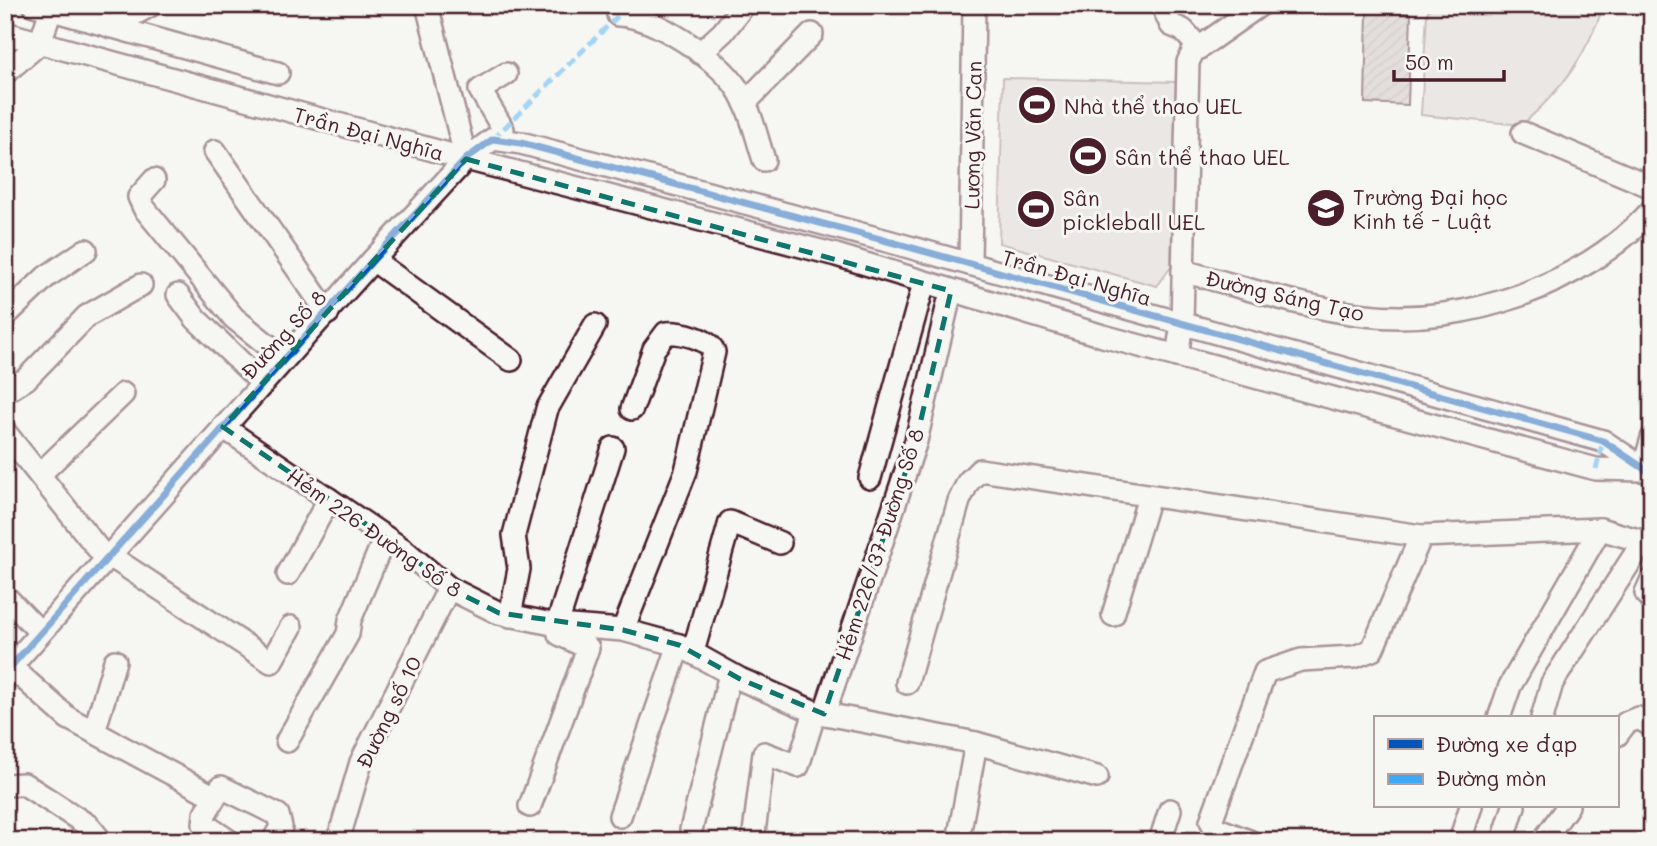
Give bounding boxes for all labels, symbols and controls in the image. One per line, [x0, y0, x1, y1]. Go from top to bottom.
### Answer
scale bar [1394, 38, 1505, 82]
text: 50 m [1405, 48, 1454, 75]
street label: Lương Văn Can [957, 61, 987, 209]
sports icon: Nhà thể thao UEL [1016, 84, 1058, 126]
place label: Nhà thể thao UEL [1064, 92, 1242, 119]
street label: Trần Đại Nghĩa [291, 100, 447, 166]
sports icon: Sân thể thao UEL [1067, 135, 1109, 177]
place label: Sân thể thao UEL [1115, 143, 1290, 170]
place label: Trường Đại học Kinh tế - Luật [1353, 183, 1508, 234]
place label: Sân pickleball UEL [1063, 184, 1205, 235]
school or university icon: Trường Đại học Kinh tế - Luật [1305, 187, 1347, 229]
sports icon: Sân pickleball UEL [1015, 188, 1057, 230]
street label: Trần Đại Nghĩa [999, 243, 1155, 311]
street label: Đường Sáng Tạo [1203, 264, 1367, 326]
street label: Đường Số 8 [234, 283, 332, 385]
street label: Hẻm 226/37 Đường Số 8 [829, 424, 929, 664]
street label: Hẻm 226 Đường Số 8 [282, 461, 468, 603]
street label: Đường số 10 [349, 652, 427, 772]
legend [1374, 716, 1618, 808]
text: Đường xe đạp [1436, 730, 1577, 757]
text: Đường mòn [1436, 764, 1546, 791]

